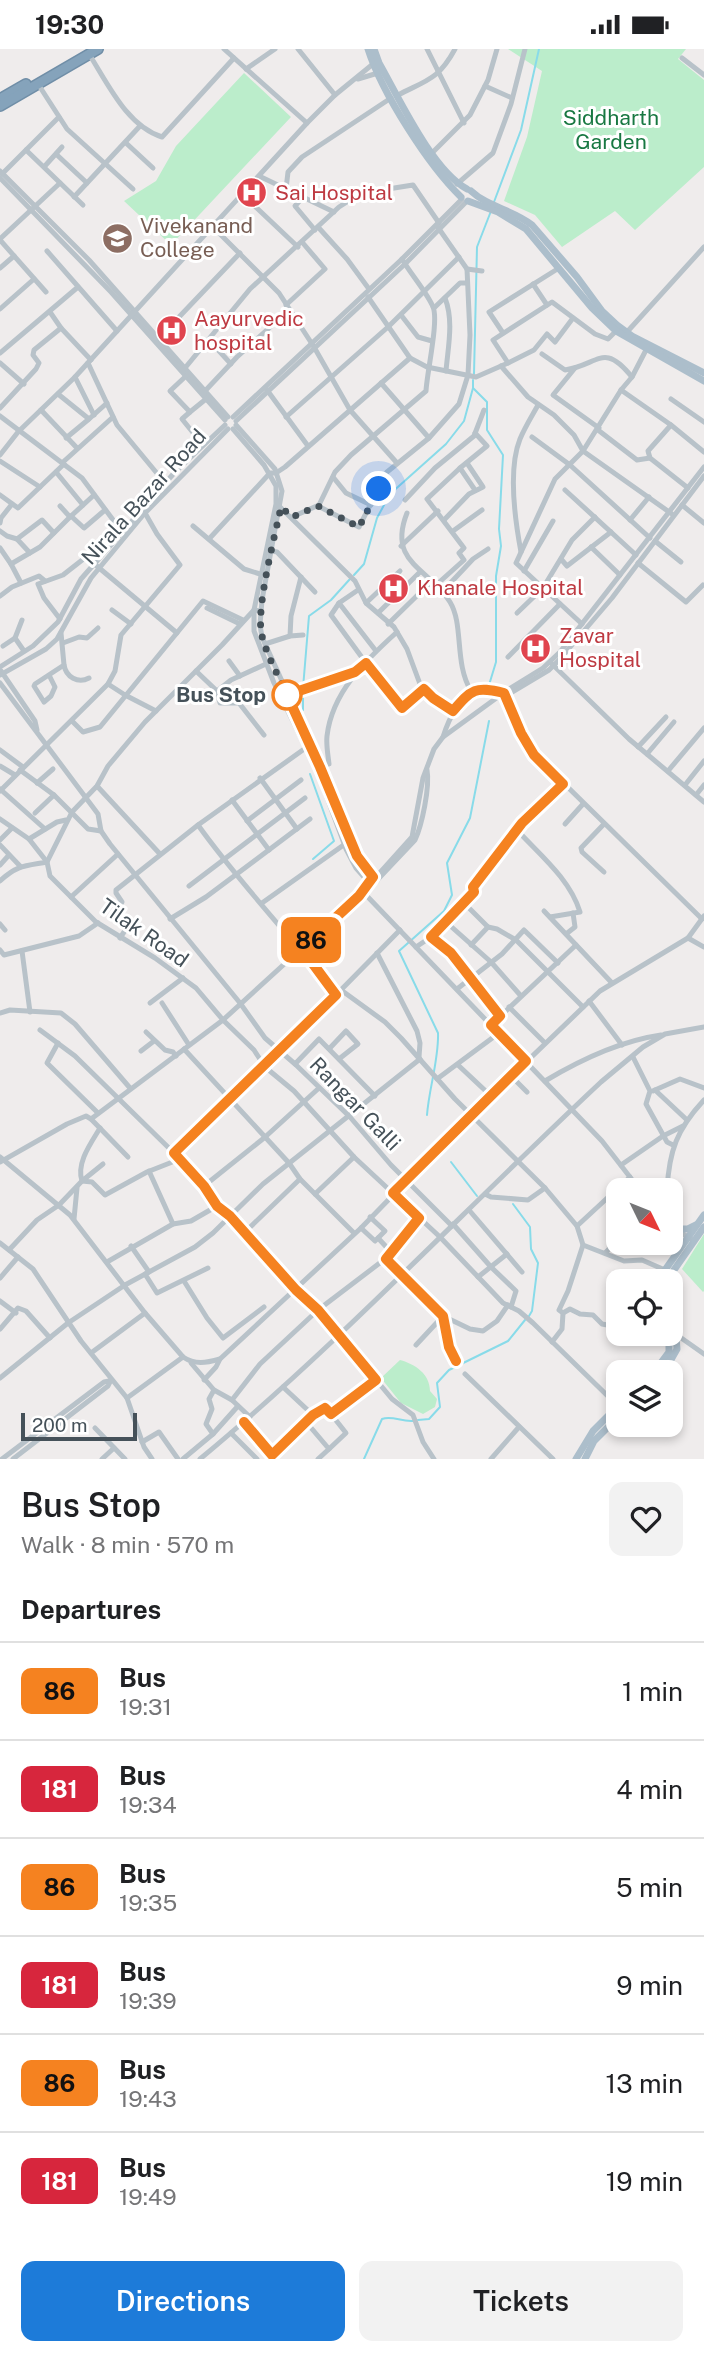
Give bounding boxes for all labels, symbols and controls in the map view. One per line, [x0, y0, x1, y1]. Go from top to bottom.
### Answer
text: 19:30 [35, 9, 104, 40]
park label: Siddharth Garden [563, 105, 659, 154]
hospital icon: Sai Hospital [235, 176, 269, 210]
place label: Sai Hospital [275, 180, 393, 205]
place label: Vivekanand College [140, 213, 253, 262]
school or university icon: Vivekanand College [100, 221, 134, 255]
place label: Aayurvedic hospital [194, 306, 304, 355]
hospital icon: Aayurvedic hospital [154, 314, 188, 348]
street label: Nirala Bazar Road [76, 424, 211, 570]
your location [361, 471, 396, 506]
hospital icon: Khanale Hospital [377, 571, 411, 605]
place label: Khanale Hospital [417, 575, 584, 600]
place label: Zavar Hospital [559, 623, 641, 672]
hospital icon: Zavar Hospital [519, 631, 553, 665]
marker: Bus Stop [272, 680, 302, 710]
place label: Bus Stop [176, 682, 266, 707]
street label: Tilak Road [95, 893, 193, 972]
line badge: 86 [280, 917, 342, 963]
text: 86 [295, 926, 327, 954]
street label: Rangar Galli [305, 1052, 406, 1155]
north arrow [606, 1178, 682, 1255]
map controls [606, 1178, 683, 1437]
button: locate [606, 1269, 683, 1346]
button: layers [606, 1360, 683, 1437]
scale bar [21, 1410, 136, 1442]
text: 200 m [32, 1414, 88, 1436]
button: heart [609, 1482, 683, 1556]
text: Bus Stop [21, 1486, 161, 1524]
text: Walk · 8 min · 570 m [21, 1531, 234, 1558]
text: Departures [21, 1594, 161, 1625]
text: Bus [119, 1662, 166, 1693]
text: 1 min [622, 1676, 683, 1707]
text: 86 [44, 1677, 75, 1705]
text: 19:31 [119, 1693, 172, 1720]
text: Bus [119, 1760, 166, 1791]
text: 4 min [616, 1774, 683, 1805]
text: 181 [41, 1775, 78, 1803]
text: 19:34 [119, 1791, 177, 1818]
text: Bus [119, 1858, 166, 1889]
text: 5 min [616, 1872, 683, 1903]
text: 86 [44, 1873, 75, 1901]
text: 19:35 [119, 1889, 177, 1916]
text: Bus [119, 1956, 166, 1987]
text: 9 min [616, 1970, 683, 2001]
text: 181 [41, 1971, 78, 1999]
text: 19:39 [119, 1987, 177, 2014]
text: Bus [119, 2054, 166, 2085]
text: 13 min [606, 2068, 683, 2099]
text: 86 [44, 2069, 75, 2097]
text: 19:43 [119, 2085, 177, 2112]
text: Bus [119, 2152, 166, 2183]
text: 19 min [606, 2166, 683, 2197]
text: 181 [41, 2167, 78, 2195]
text: 19:49 [119, 2183, 177, 2210]
button: Directions [21, 2261, 345, 2341]
button: Tickets [359, 2261, 683, 2341]

